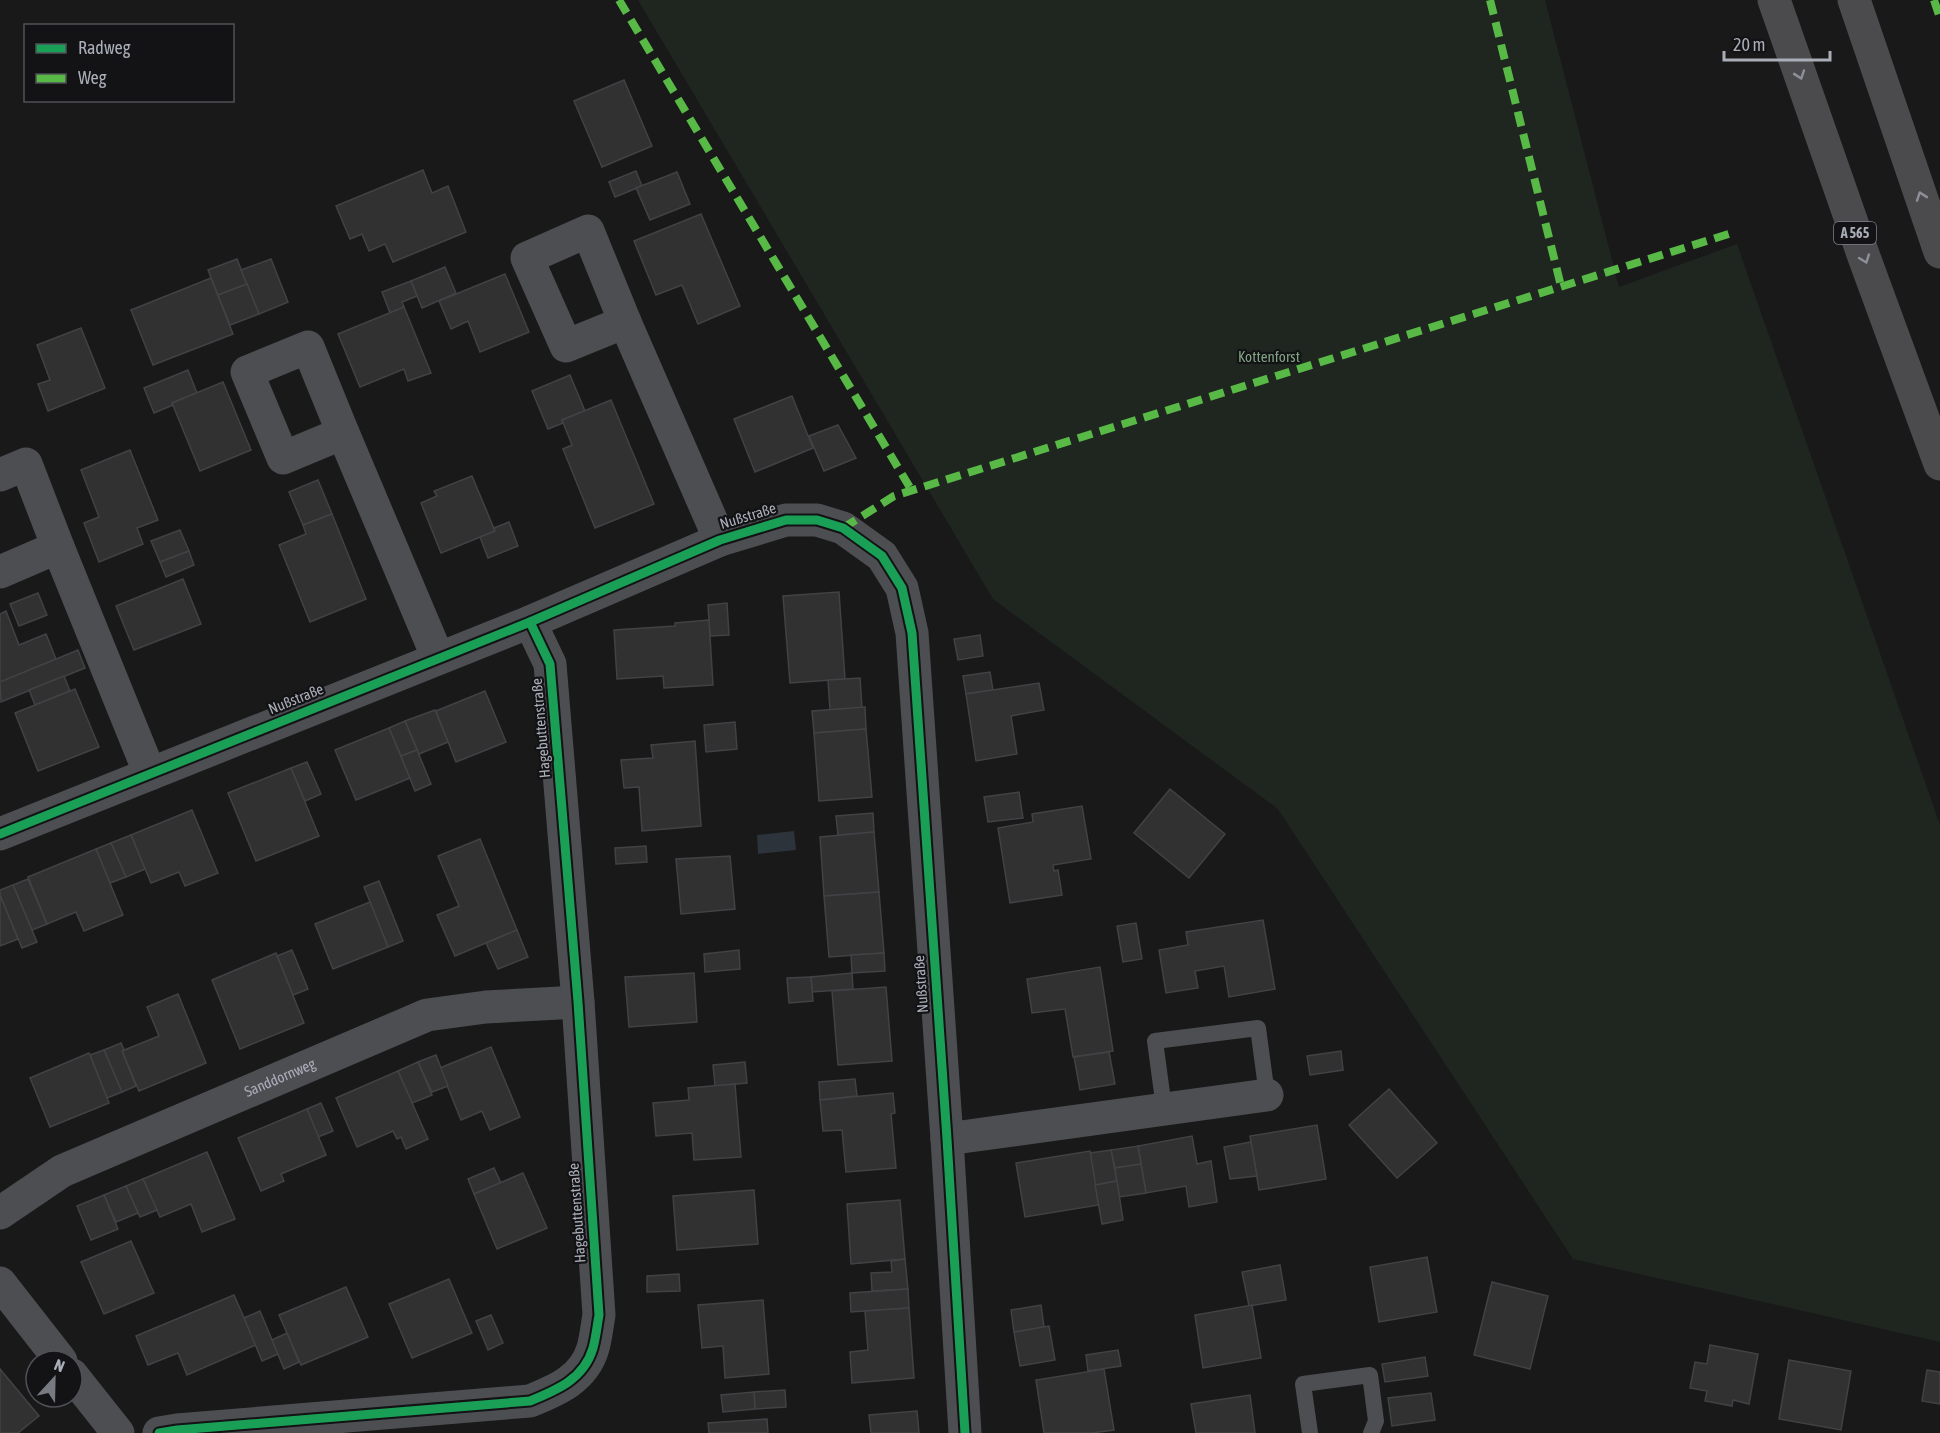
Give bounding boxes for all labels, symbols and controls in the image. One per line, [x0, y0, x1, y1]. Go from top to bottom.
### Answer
legend [24, 24, 234, 102]
scale bar [1724, 24, 1830, 62]
text: 20 m [1733, 34, 1765, 55]
text: Radweg [78, 37, 131, 58]
text: Weg [78, 67, 107, 88]
one-way arrow [1793, 69, 1806, 80]
one-way arrow [1916, 191, 1929, 202]
road number: A 565 [1834, 222, 1876, 244]
one-way arrow [1857, 253, 1870, 264]
park label: Kottenforst [1238, 348, 1300, 365]
street label: Nußstraße [718, 499, 778, 532]
street label: Hagebuttenstraße [528, 677, 553, 779]
street label: Nußstraße [266, 680, 326, 717]
street label: Nußstraße [910, 954, 931, 1013]
street label: Sanddornweg [242, 1054, 318, 1100]
street label: Hagebuttenstraße [565, 1162, 588, 1264]
north arrow [24, 1349, 84, 1409]
text: N [52, 1355, 67, 1375]

